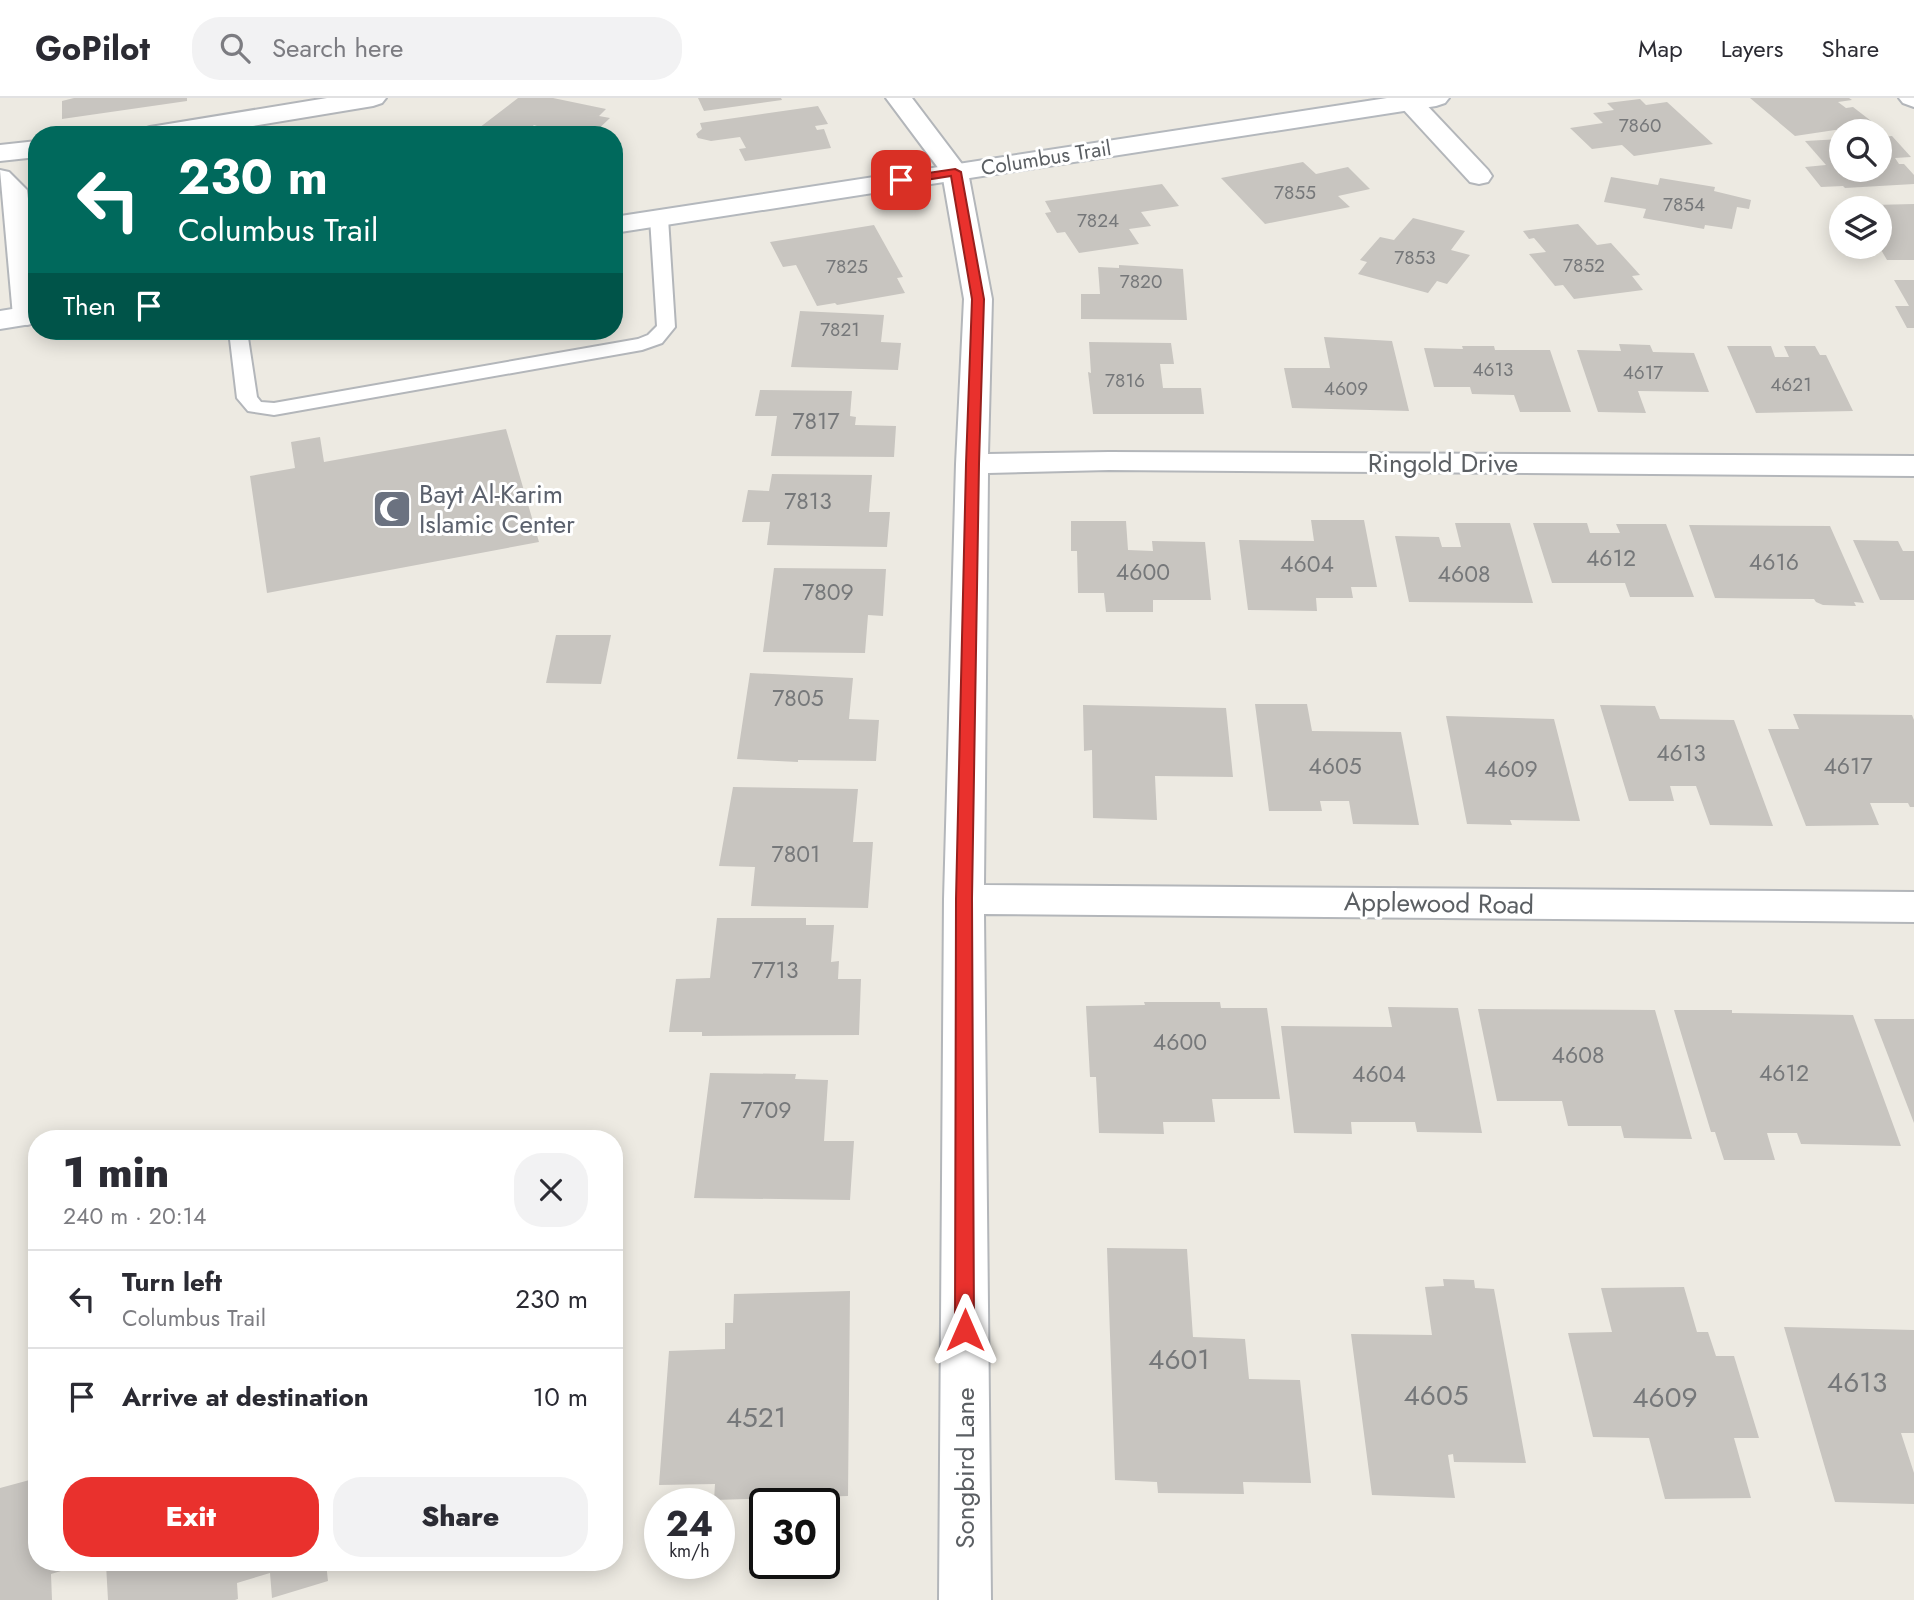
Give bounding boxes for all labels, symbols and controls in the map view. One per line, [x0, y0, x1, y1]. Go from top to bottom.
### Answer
search box [192, 17, 682, 80]
text: GoPilot [35, 25, 150, 72]
icon: search [216, 29, 254, 67]
text: Search here [272, 29, 403, 67]
text: Map [1638, 31, 1683, 66]
text: Layers [1721, 31, 1783, 66]
text: Share [1821, 31, 1879, 66]
house number: 7860 [1619, 112, 1661, 139]
map controls [1829, 119, 1892, 259]
button: search [1829, 119, 1892, 182]
street label: Columbus Trail [979, 133, 1113, 183]
text: 230 m [178, 142, 328, 212]
pin [871, 150, 931, 210]
icon: left [63, 154, 154, 245]
icon: arrive [882, 161, 920, 199]
house number: 7855 [1274, 179, 1316, 206]
house number: 7854 [1663, 191, 1705, 218]
button: layers [1829, 196, 1892, 259]
text: Columbus Trail [178, 207, 378, 253]
house number: 7824 [1077, 207, 1119, 234]
house number: 7853 [1394, 244, 1436, 271]
house number: 7852 [1563, 252, 1605, 279]
house number: 7825 [826, 253, 868, 280]
house number: 7820 [1120, 268, 1162, 295]
text: Then [63, 287, 116, 325]
icon: arrive [130, 287, 168, 325]
house number: 7821 [820, 316, 860, 343]
house number: 4613 [1473, 356, 1513, 383]
house number: 4617 [1623, 359, 1663, 386]
house number: 7816 [1105, 367, 1145, 394]
house number: 4621 [1770, 371, 1812, 398]
house number: 4609 [1324, 375, 1368, 402]
house number: 7817 [792, 404, 840, 438]
street label: Ringold Drive [1368, 444, 1518, 482]
place label: Bayt Al-Karim Islamic Center [419, 475, 575, 543]
house number: 7813 [784, 484, 832, 518]
mosque icon: Bayt Al-Karim Islamic Center [371, 488, 413, 530]
house number: 4612 [1586, 541, 1636, 575]
house number: 4616 [1749, 545, 1799, 579]
house number: 4604 [1280, 547, 1334, 581]
house number: 4600 [1116, 555, 1170, 589]
house number: 4608 [1437, 557, 1491, 591]
house number: 7809 [802, 575, 854, 609]
house number: 7805 [772, 681, 824, 715]
house number: 4613 [1656, 736, 1706, 770]
house number: 4605 [1308, 749, 1362, 783]
house number: 4617 [1823, 749, 1873, 783]
house number: 4609 [1484, 752, 1538, 786]
house number: 7801 [772, 837, 820, 871]
street label: Applewood Road [1344, 882, 1534, 924]
house number: 7713 [751, 953, 799, 987]
house number: 4600 [1153, 1025, 1207, 1059]
house number: 4608 [1551, 1038, 1605, 1072]
house number: 4612 [1759, 1056, 1809, 1090]
house number: 4604 [1352, 1057, 1406, 1091]
house number: 7709 [740, 1093, 792, 1127]
text: 1 min [63, 1142, 169, 1203]
button: close [514, 1153, 588, 1227]
text: 240 m · 20:14 [63, 1199, 206, 1233]
text: Turn left [122, 1263, 222, 1301]
icon: left [63, 1280, 101, 1318]
text: 230 m [515, 1280, 588, 1318]
position arrow [928, 1293, 1002, 1367]
text: Columbus Trail [122, 1301, 266, 1335]
house number: 4601 [1148, 1339, 1210, 1380]
house number: 4613 [1827, 1362, 1887, 1403]
house number: 4605 [1403, 1375, 1469, 1416]
house number: 4609 [1632, 1377, 1698, 1418]
icon: arrive [63, 1378, 101, 1416]
text: Arrive at destination [122, 1378, 369, 1416]
text: 10 m [533, 1378, 588, 1416]
street label: Songbird Lane [946, 1387, 984, 1549]
house number: 4521 [726, 1397, 786, 1438]
button: Exit [63, 1477, 319, 1557]
button: Share [333, 1477, 588, 1557]
speed limit sign: 30 [749, 1488, 840, 1579]
text: 24 [666, 1499, 713, 1549]
text: km/h [669, 1538, 710, 1564]

